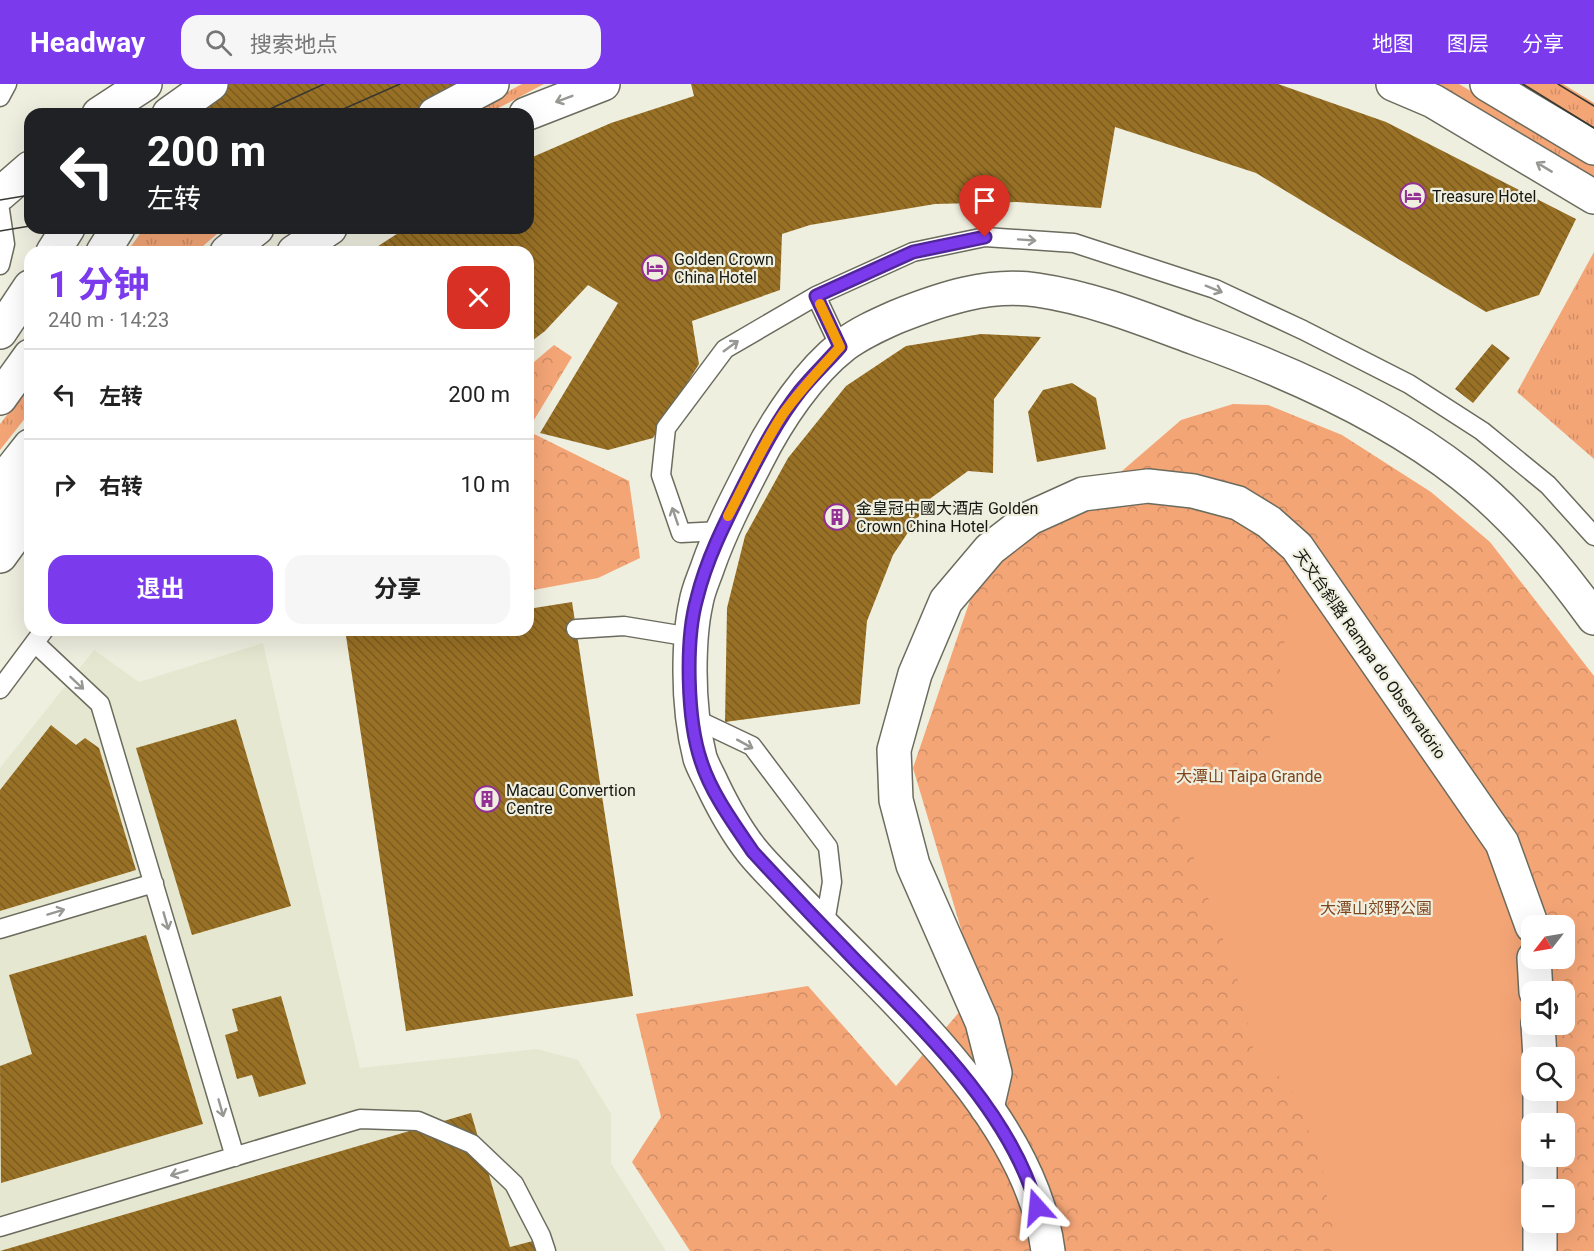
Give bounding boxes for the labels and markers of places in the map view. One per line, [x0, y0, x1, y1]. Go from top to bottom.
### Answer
pin [959, 175, 1010, 237]
hotel icon: Treasure Hotel [1398, 181, 1428, 211]
place label: Treasure Hotel [1432, 187, 1536, 206]
place label: Golden Crown China Hotel [674, 250, 774, 287]
hotel icon: Golden Crown China Hotel [640, 253, 670, 283]
place label: 金皇冠中國大酒店 Golden Crown China Hotel [856, 499, 1038, 536]
building icon: 金皇冠中國大酒店 Golden Crown China Hotel [822, 502, 852, 532]
place label: Macau Convertion Centre [506, 781, 636, 818]
building icon: Macau Convertion Centre [472, 784, 502, 814]

